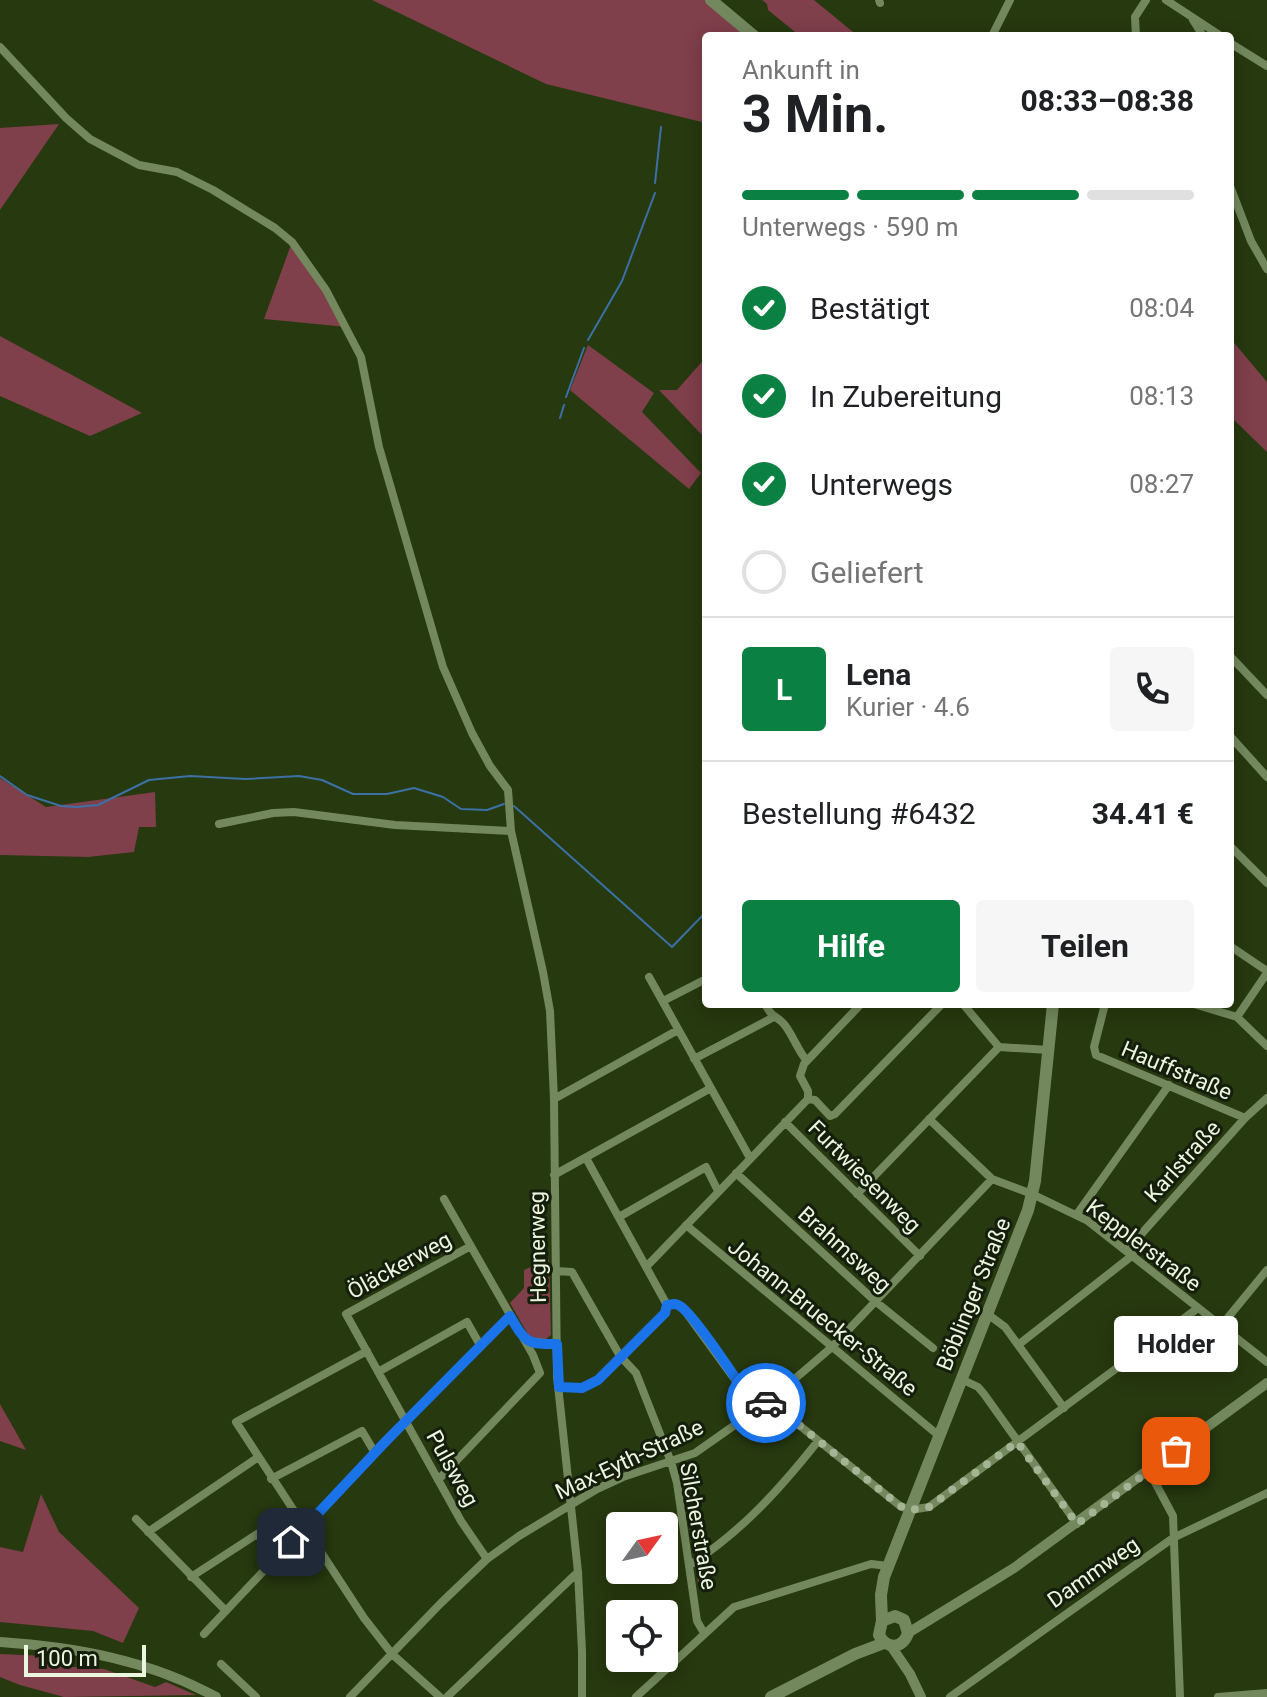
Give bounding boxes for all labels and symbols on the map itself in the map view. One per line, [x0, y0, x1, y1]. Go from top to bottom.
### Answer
street label: Hauffstraße [1118, 1036, 1236, 1105]
street label: Furtwiesenweg [803, 1115, 926, 1238]
street label: Karlstraße [1139, 1115, 1225, 1207]
street label: Hegnerweg [524, 1191, 551, 1303]
street label: Kepplerstraße [1082, 1194, 1206, 1297]
street label: Brahmsweg [793, 1201, 896, 1297]
street label: Böblinger Straße [931, 1214, 1015, 1374]
street label: Öläckerweg [343, 1227, 455, 1304]
street label: Johann-Bruecker-Straße [723, 1233, 922, 1401]
callout: Holder [1114, 1315, 1238, 1371]
courier [726, 1363, 806, 1443]
street label: Max-Eyth-Straße [551, 1414, 707, 1505]
pin [1142, 1417, 1210, 1485]
street label: Pulsweg [421, 1426, 484, 1511]
street label: Silcherstraße [675, 1460, 722, 1592]
pin [257, 1508, 325, 1576]
north arrow [606, 1512, 678, 1584]
street label: Dammweg [1043, 1532, 1144, 1613]
scale bar [24, 1641, 146, 1677]

